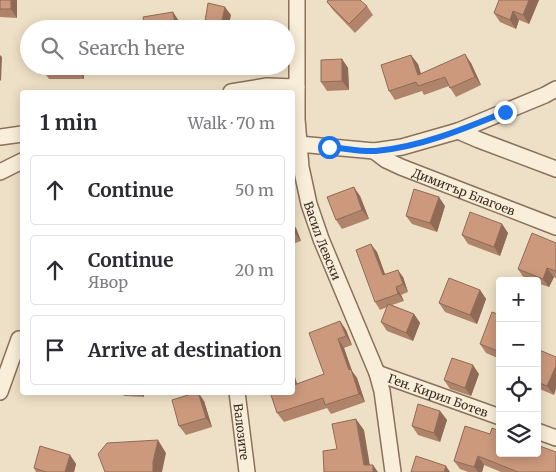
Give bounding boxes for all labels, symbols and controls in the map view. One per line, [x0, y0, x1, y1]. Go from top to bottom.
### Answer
search box [20, 20, 295, 75]
icon: search [38, 34, 66, 62]
text: Search here [78, 36, 185, 60]
route end [494, 101, 517, 124]
text: 1 min [40, 109, 97, 136]
text: Walk · 70 m [188, 113, 275, 133]
route start [318, 136, 341, 159]
street label: Димитър Благоев [410, 165, 517, 218]
icon: ahead [41, 176, 69, 204]
text: Continue [88, 178, 174, 202]
text: 50 m [235, 180, 274, 200]
street label: Васил Левски [301, 199, 345, 282]
text: Continue [88, 248, 174, 272]
icon: ahead [41, 256, 69, 284]
text: 20 m [235, 260, 274, 280]
text: Явор [88, 272, 128, 292]
map controls [496, 277, 541, 457]
button: + [496, 277, 541, 322]
button: − [496, 322, 541, 367]
icon: arrive [41, 336, 69, 364]
text: Arrive at destination [88, 338, 282, 362]
button: locate [496, 367, 541, 412]
street label: Ген. Кирил Ботев [386, 370, 490, 420]
street label: Валозите [231, 403, 253, 461]
button: layers [496, 412, 541, 457]

